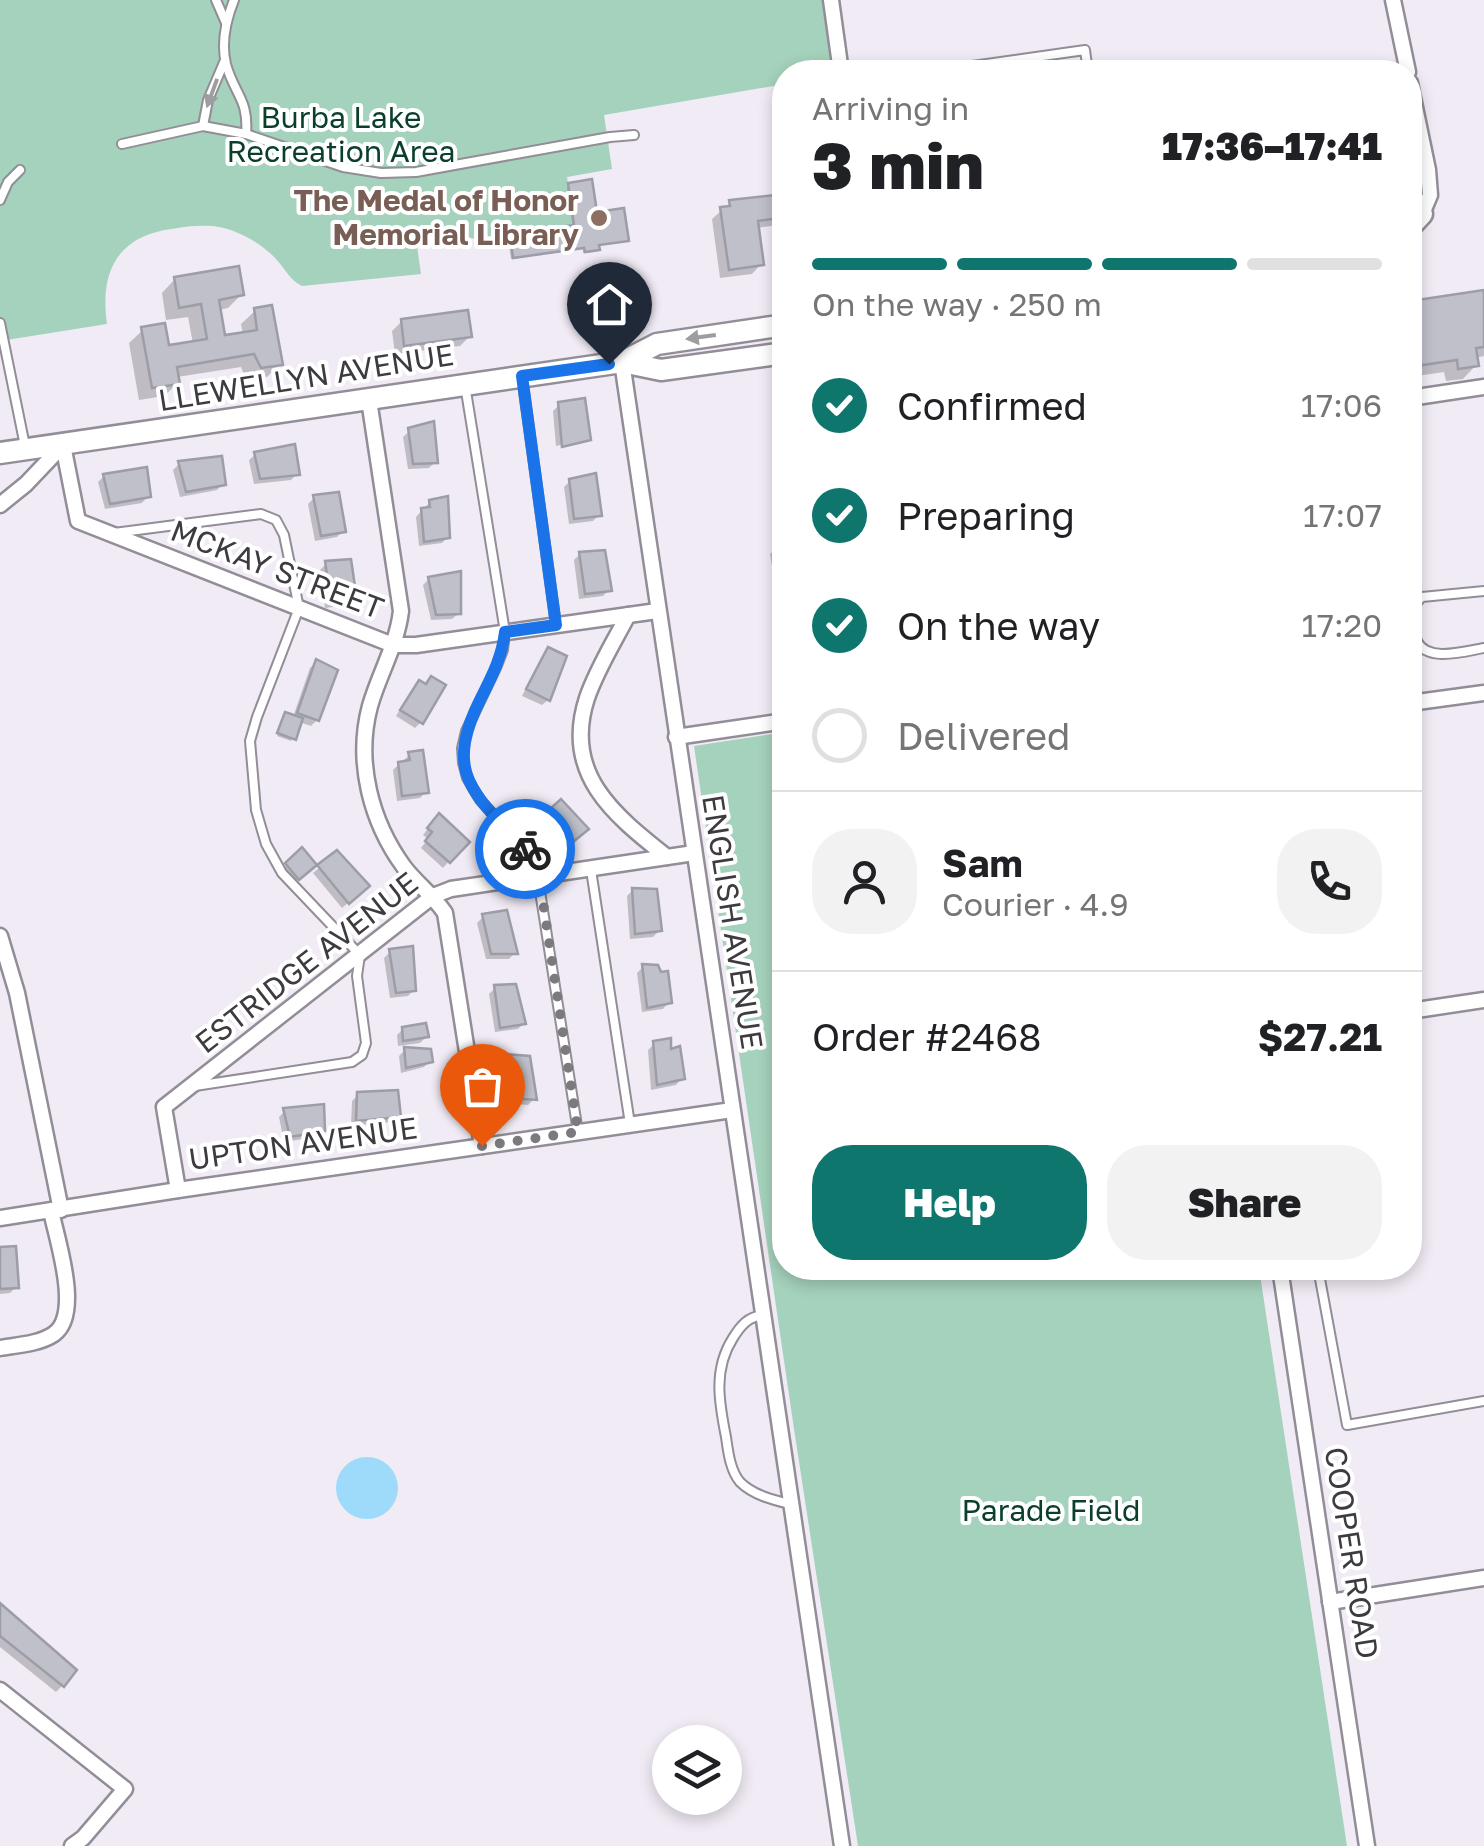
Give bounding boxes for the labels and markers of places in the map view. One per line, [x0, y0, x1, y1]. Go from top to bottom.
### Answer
place label: The Medal of Honor Memorial Library [293, 182, 579, 252]
marker: The Medal of Honor Memorial Library [588, 207, 610, 229]
pin [567, 262, 652, 365]
pin [440, 1044, 525, 1147]

